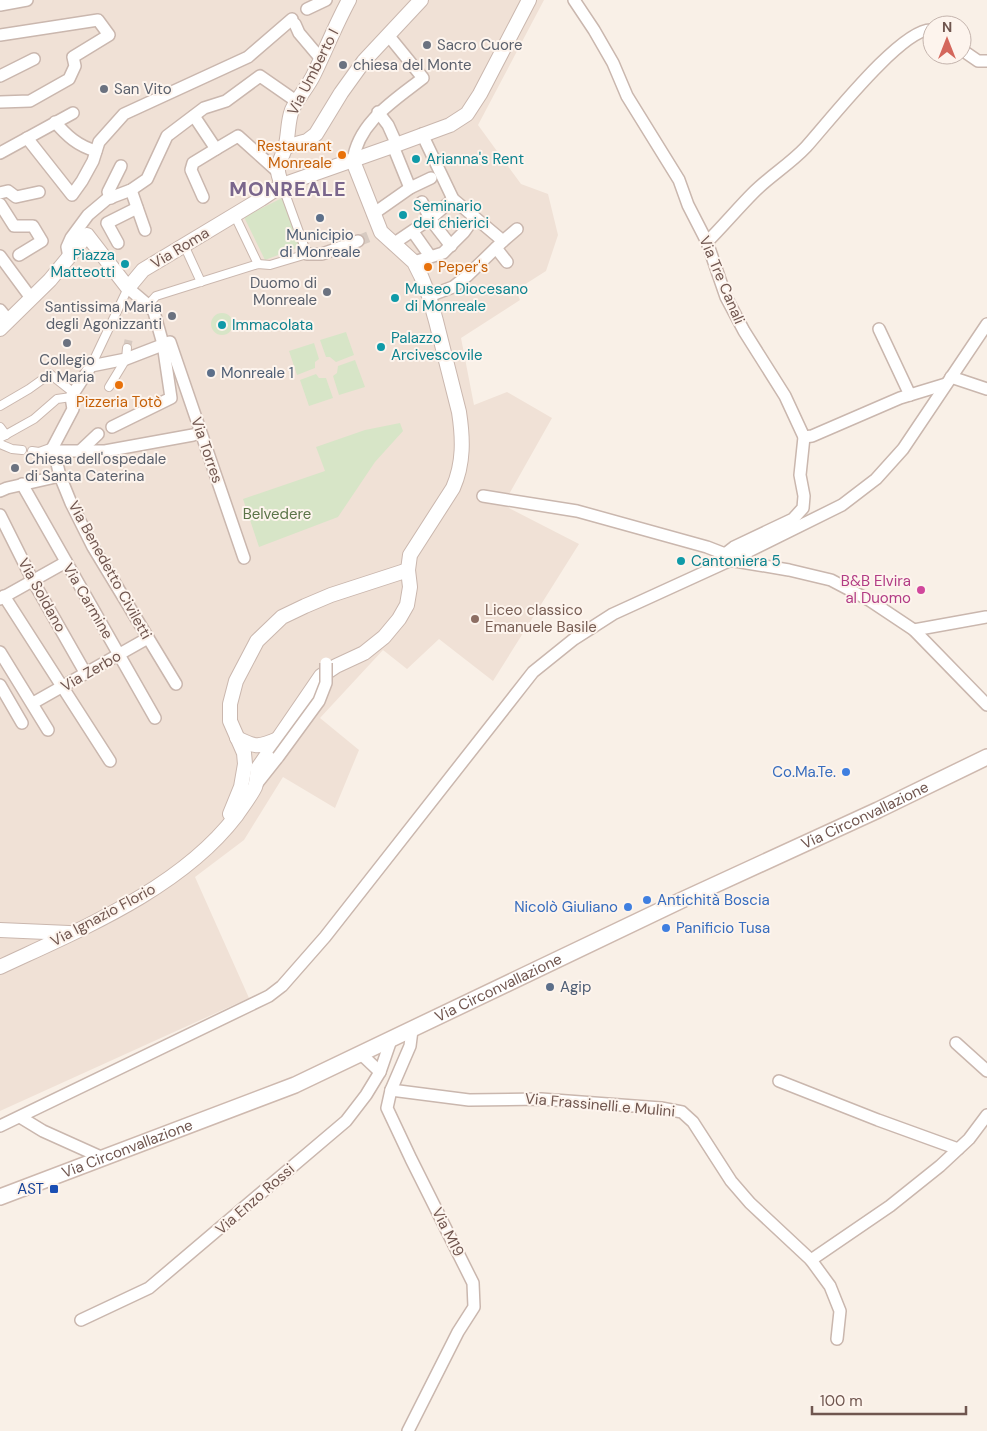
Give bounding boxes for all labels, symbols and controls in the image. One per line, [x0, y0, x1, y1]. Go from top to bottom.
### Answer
north arrow [922, 15, 972, 65]
text: N [942, 18, 952, 36]
street label: Via Umberto I [283, 25, 343, 119]
place label: Sacro Cuore [437, 35, 523, 55]
marker: Sacro Cuore [421, 39, 433, 51]
place label: chiesa del Monte [353, 55, 472, 75]
marker: chiesa del Monte [337, 59, 349, 71]
place label: San Vito [114, 79, 172, 99]
marker: San Vito [98, 83, 110, 95]
place label: Restaurant Monreale [257, 136, 332, 173]
marker: Restaurant Monreale [336, 149, 348, 161]
place label: Arianna's Rent [426, 149, 524, 169]
marker: Arianna's Rent [410, 153, 422, 165]
district label: MONREALE [229, 176, 347, 202]
place label: Seminario dei chierici [413, 196, 489, 233]
marker: Seminario dei chierici [397, 209, 409, 221]
marker: Municipio di Monreale [314, 212, 326, 224]
street label: Via Roma [147, 223, 213, 273]
place label: Municipio di Monreale [280, 225, 360, 262]
street label: Via Tre Canali [694, 233, 750, 327]
place label: Piazza Matteotti [50, 245, 115, 282]
place label: Peper's [438, 257, 488, 277]
marker: Piazza Matteotti [119, 258, 131, 270]
marker: Peper's [422, 261, 434, 273]
place label: Duomo di Monreale [250, 273, 317, 310]
place label: Museo Diocesano di Monreale [405, 279, 528, 316]
marker: Duomo di Monreale [321, 286, 333, 298]
marker: Museo Diocesano di Monreale [389, 292, 401, 304]
place label: Santissima Maria degli Agonizzanti [45, 297, 162, 334]
marker: Santissima Maria degli Agonizzanti [166, 310, 178, 322]
place label: Immacolata [232, 315, 313, 335]
marker: Immacolata [216, 319, 228, 331]
place label: Palazzo Arcivescovile [391, 328, 482, 365]
marker: Collegio di Maria [61, 337, 73, 349]
marker: Palazzo Arcivescovile [375, 341, 387, 353]
place label: Collegio di Maria [39, 350, 95, 387]
place label: Monreale 1 [221, 363, 294, 383]
marker: Monreale 1 [205, 367, 217, 379]
marker: Pizzeria Totò [113, 379, 125, 391]
place label: Pizzeria Totò [76, 392, 162, 412]
street label: Via Torres [186, 414, 228, 486]
place label: Chiesa dell'ospedale di Santa Caterina [25, 449, 166, 486]
marker: Chiesa dell'ospedale di Santa Caterina [9, 462, 21, 474]
street label: Via Benedetto Civiletti [64, 497, 156, 643]
park label: Belvedere [243, 504, 311, 524]
place label: Cantoniera 5 [691, 551, 781, 571]
street label: Via Soldano [13, 554, 71, 636]
marker: Cantoniera 5 [675, 555, 687, 567]
street label: Via Carmine [58, 559, 118, 643]
place label: B&B Elvira al Duomo [841, 571, 911, 608]
marker: B&B Elvira al Duomo [915, 584, 927, 596]
place label: Liceo classico Emanuele Basile [485, 600, 597, 637]
marker: Liceo classico Emanuele Basile [469, 613, 481, 625]
street label: Via Zerbo [57, 646, 125, 696]
place label: Co.Ma.Te. [772, 762, 836, 782]
marker: Co.Ma.Te. [840, 766, 852, 778]
street label: Via Circonvallazione [798, 777, 932, 854]
street label: Via Ignazio Florio [47, 879, 159, 951]
place label: Antichità Boscia [657, 890, 770, 910]
marker: Antichità Boscia [641, 894, 653, 906]
place label: Nicolò Giuliano [514, 897, 618, 917]
marker: Nicolò Giuliano [622, 901, 634, 913]
place label: Panificio Tusa [676, 918, 770, 938]
marker: Panificio Tusa [660, 922, 672, 934]
street label: Via Circonvallazione [432, 949, 565, 1027]
place label: Agip [560, 977, 591, 997]
marker: Agip [544, 981, 556, 993]
street label: Via Frassinelli e Mulini [524, 1088, 676, 1122]
street label: Via Circonvallazione [59, 1115, 195, 1183]
street label: Via Enzo Rossi [211, 1159, 299, 1239]
place label: AST [17, 1179, 44, 1199]
marker: AST [48, 1183, 60, 1195]
street label: Via M19 [427, 1204, 469, 1260]
scale bar [812, 1384, 966, 1416]
text: 100 m [820, 1391, 863, 1411]

